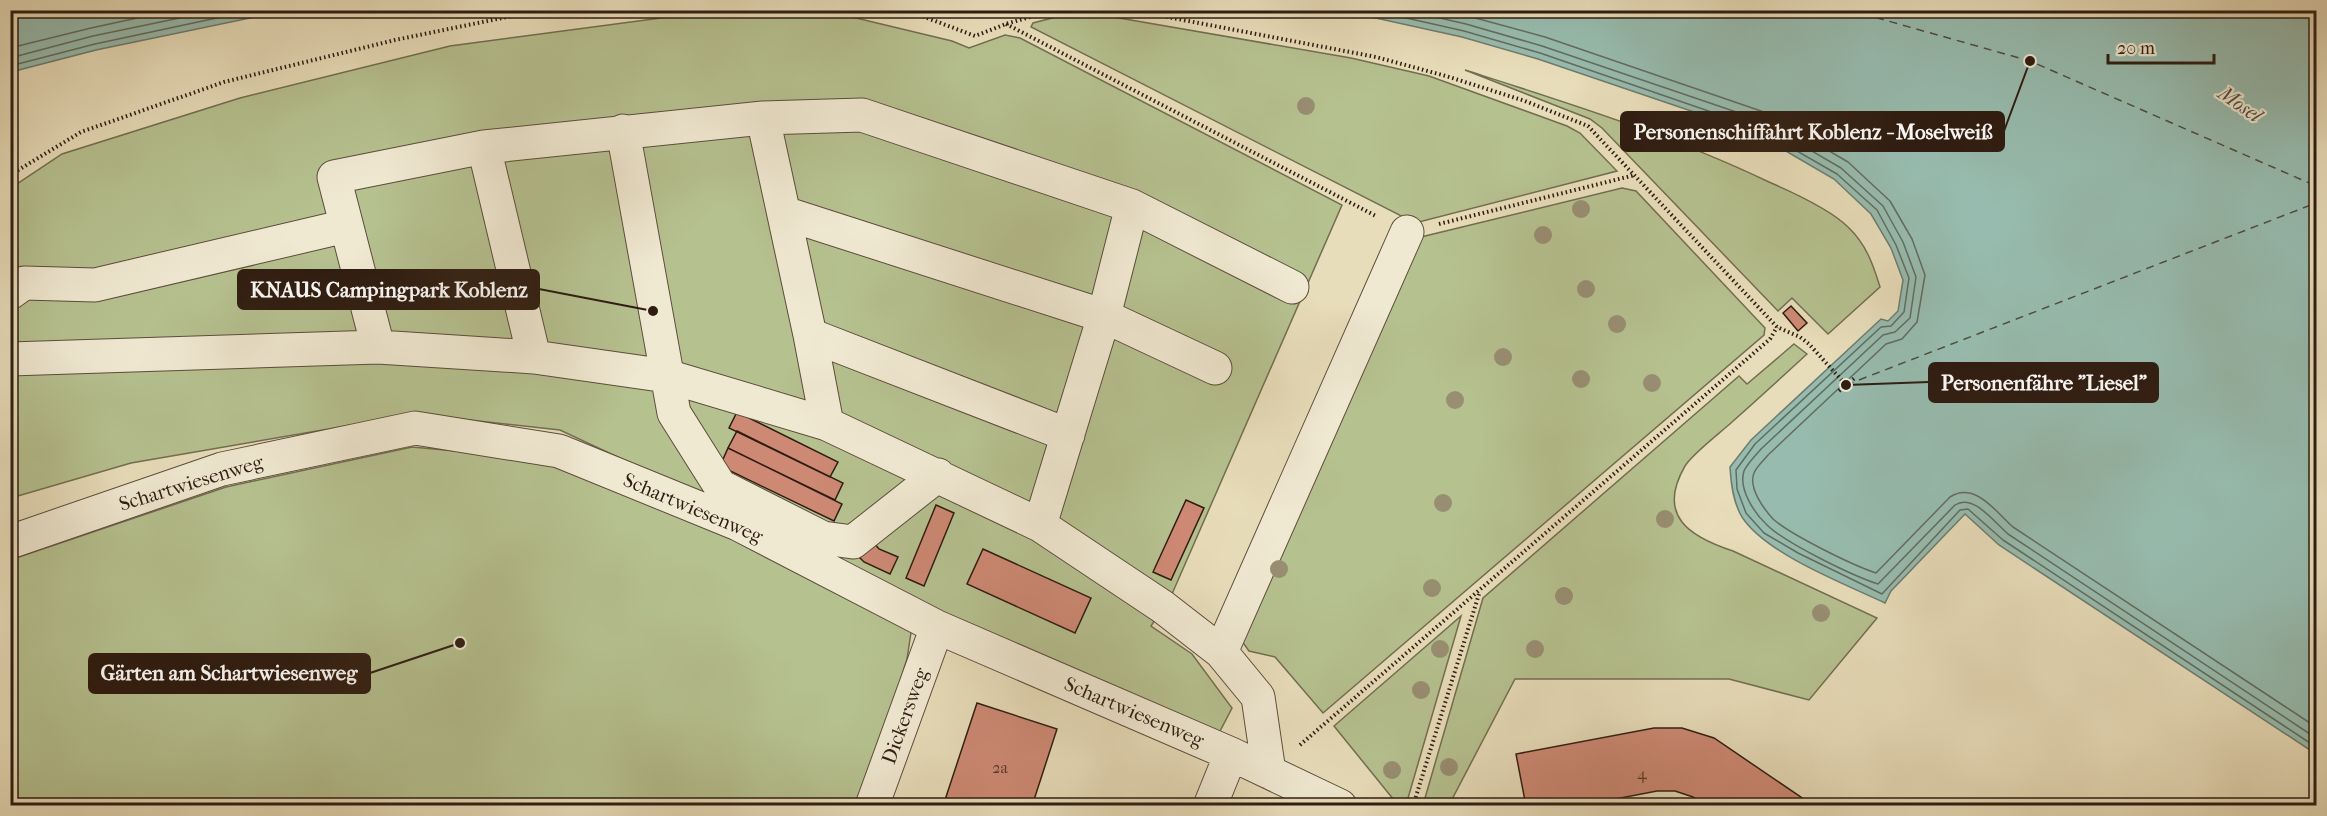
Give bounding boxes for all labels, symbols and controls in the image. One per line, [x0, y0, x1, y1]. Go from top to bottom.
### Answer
scale bar [2108, 27, 2214, 65]
text: 20 m [2117, 38, 2155, 59]
water label: Mosel [2212, 79, 2269, 129]
callout: Personenschiffahrt Koblenz - Moselweiß [1621, 112, 2004, 151]
text: Personenschiffahrt Koblenz - Moselweiß [1633, 120, 1993, 144]
callout: KNAUS Campingpark Koblenz [238, 270, 539, 309]
text: KNAUS Campingpark Koblenz [250, 278, 528, 302]
callout: Personenfähre "Liesel" [1929, 363, 2158, 402]
text: Personenfähre "Liesel" [1941, 371, 2147, 395]
street label: Schartwiesenweg [116, 450, 266, 516]
street label: Schartwiesenweg [620, 468, 767, 548]
callout: Gärten am Schartwiesenweg [89, 654, 370, 693]
text: Gärten am Schartwiesenweg [101, 661, 358, 685]
street label: Dickersweg [877, 665, 933, 767]
street label: Schartwiesenweg [1061, 672, 1208, 752]
house number: 2a [992, 758, 1008, 777]
house number: 4 [1637, 764, 1647, 783]

